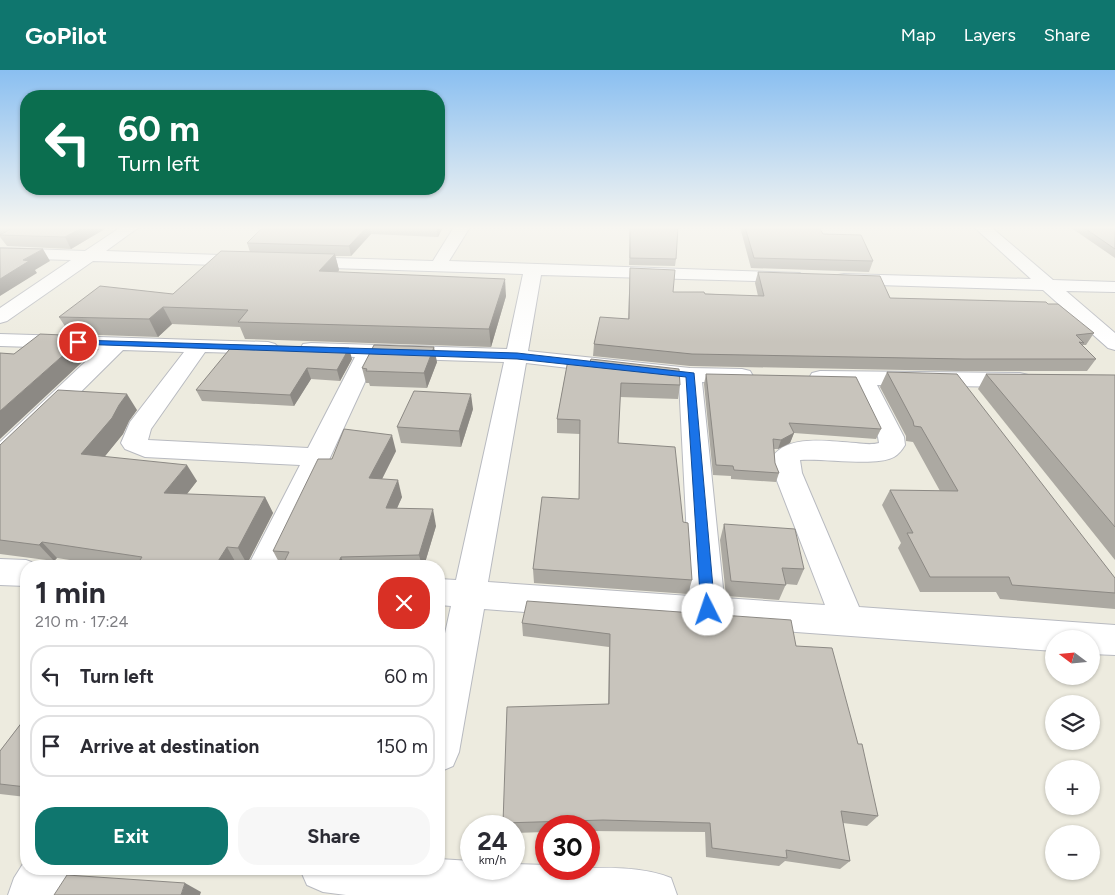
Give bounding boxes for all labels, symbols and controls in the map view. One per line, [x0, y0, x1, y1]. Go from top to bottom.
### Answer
text: GoPilot [25, 21, 107, 50]
text: Map [901, 24, 936, 46]
text: Layers [964, 24, 1016, 46]
text: Share [1044, 24, 1090, 46]
text: 60 m [118, 108, 200, 150]
icon: left [35, 110, 100, 175]
text: Turn left [118, 150, 200, 177]
pin [57, 321, 99, 363]
icon: arrive [64, 328, 92, 356]
text: 1 min [35, 574, 106, 611]
button: close [378, 577, 430, 629]
position arrow [681, 583, 733, 635]
text: 210 m · 17:24 [35, 612, 128, 631]
north arrow [1045, 630, 1100, 685]
map controls [1045, 630, 1100, 880]
icon: left [37, 662, 65, 690]
text: Turn left [80, 665, 154, 688]
text: 60 m [384, 665, 428, 688]
button: layers [1045, 695, 1100, 750]
icon: arrive [37, 732, 65, 760]
text: Arrive at destination [80, 735, 259, 758]
text: 150 m [376, 735, 428, 758]
button: + [1045, 760, 1100, 815]
button: Exit [35, 807, 228, 865]
button: Share [238, 807, 430, 865]
speed limit sign: 30 [535, 815, 600, 880]
button: − [1045, 825, 1100, 880]
text: 24 [477, 826, 508, 856]
text: km/h [479, 853, 506, 867]

